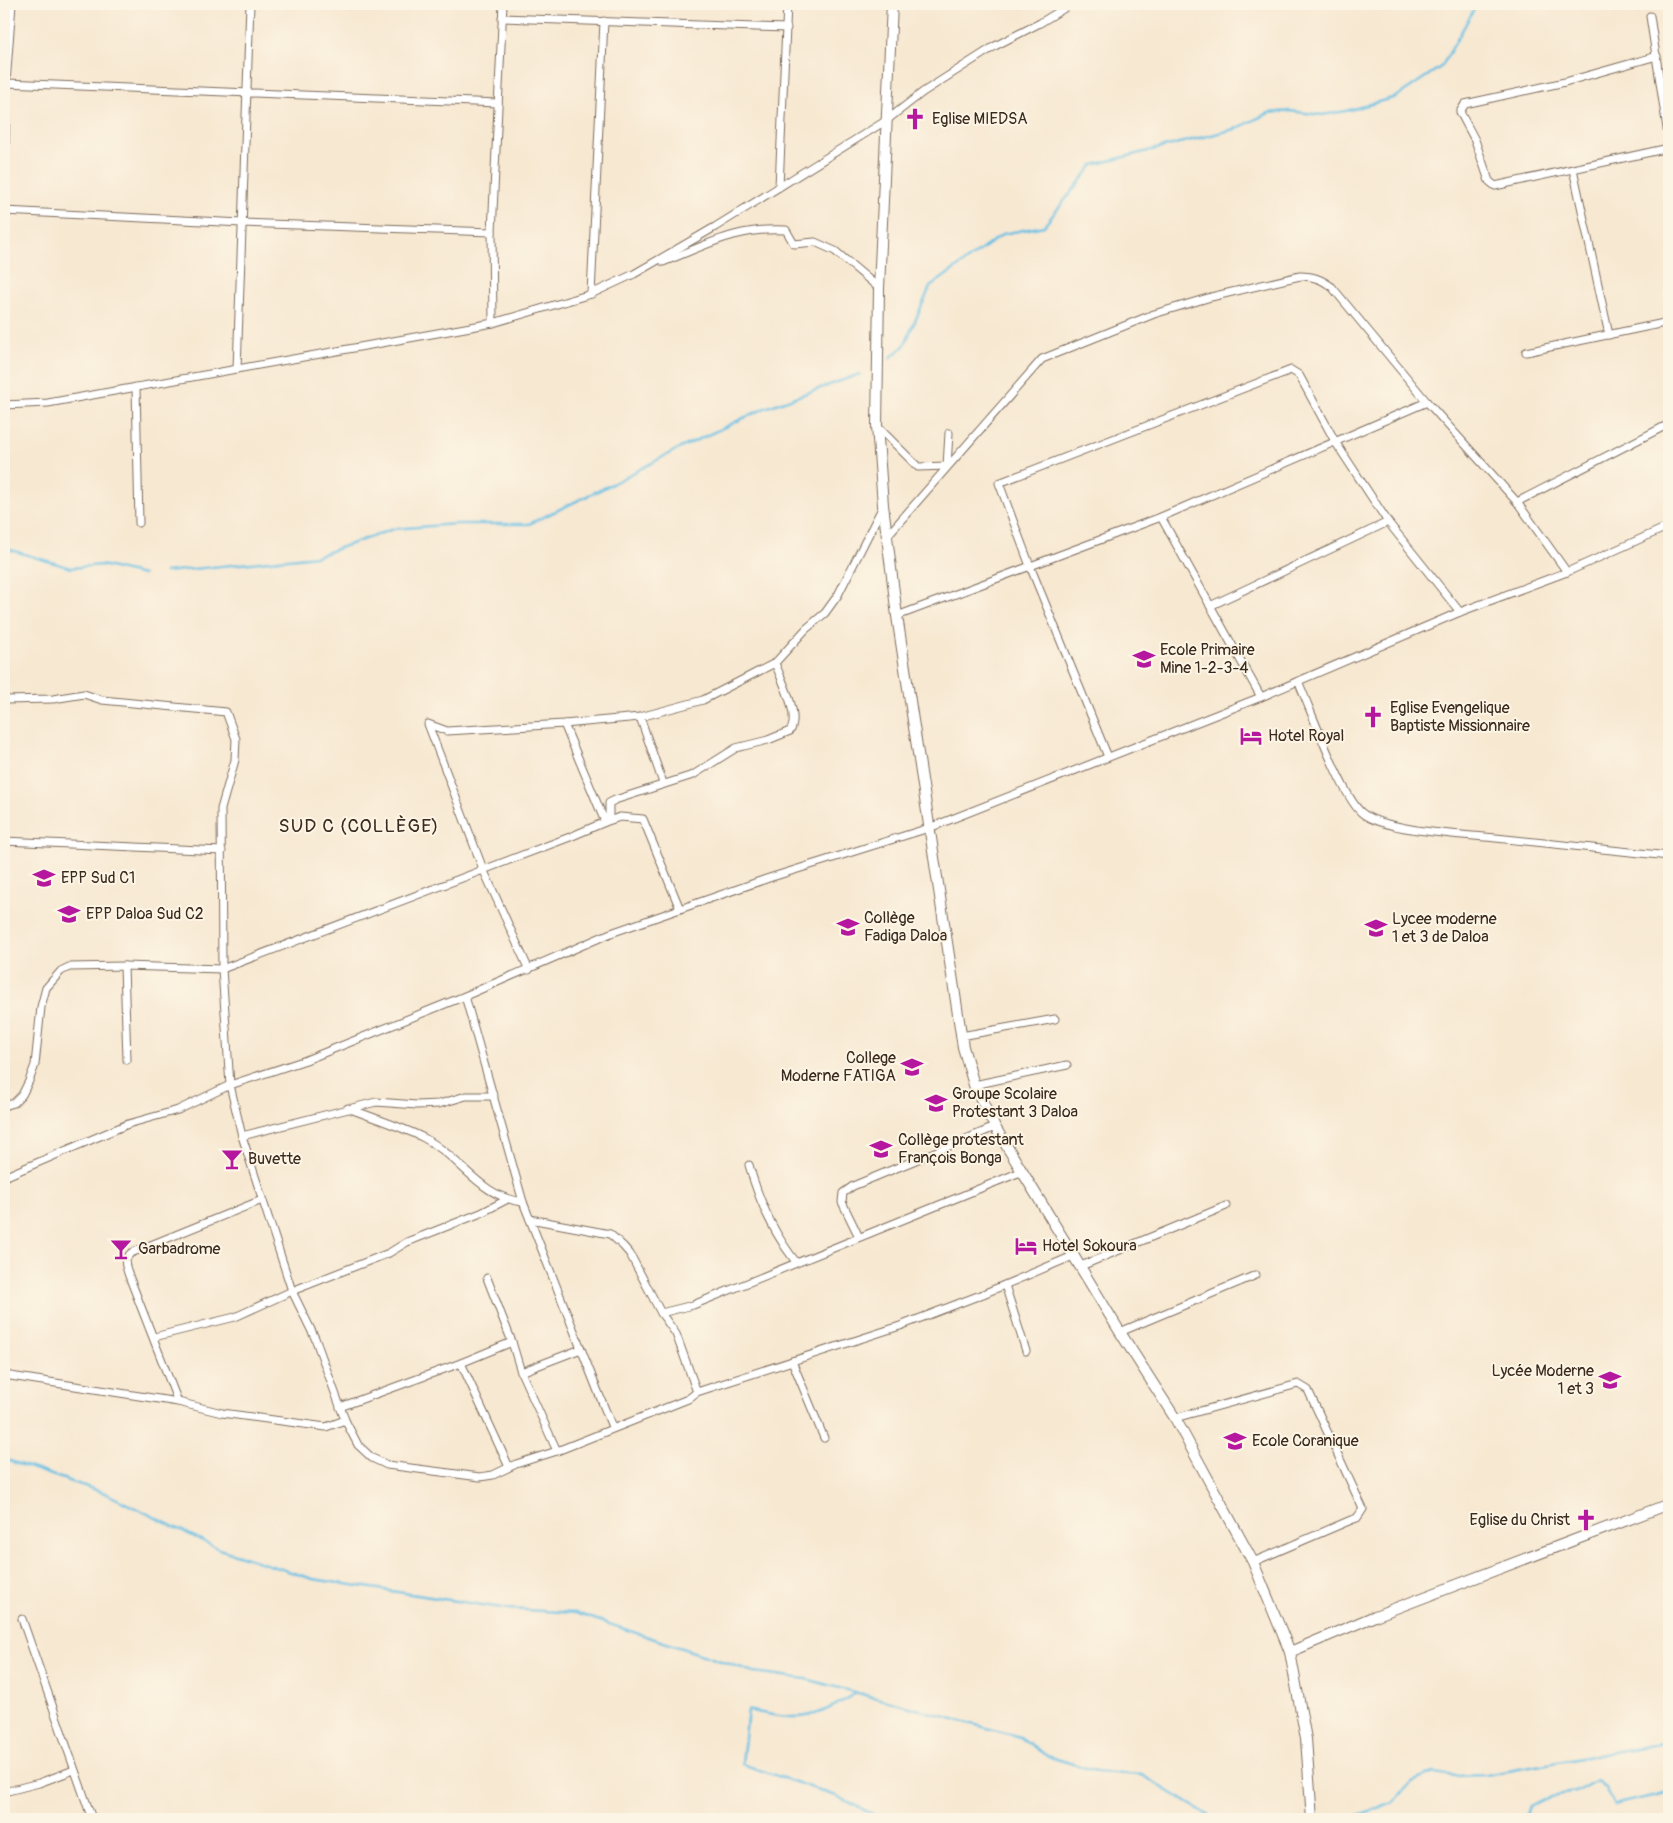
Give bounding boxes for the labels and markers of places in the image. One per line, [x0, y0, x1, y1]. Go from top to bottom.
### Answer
church icon: Eglise MIEDSA [902, 106, 928, 132]
place label: Eglise MIEDSA [932, 109, 1028, 129]
place label: Ecole Primaire Mine 1-2-3-4 [1160, 640, 1255, 678]
school or university icon: Ecole Primaire Mine 1-2-3-4 [1131, 646, 1157, 672]
place label: Eglise Evengelique Baptiste Missionnaire [1390, 698, 1530, 736]
church icon: Eglise Evengelique Baptiste Missionnaire [1360, 704, 1386, 730]
hotel icon: Hotel Royal [1238, 723, 1264, 749]
place label: Hotel Royal [1268, 726, 1344, 746]
school or university icon: EPP Sud C1 [31, 865, 57, 891]
place label: EPP Sud C1 [61, 868, 135, 888]
school or university icon: EPP Daloa Sud C2 [56, 901, 82, 927]
place label: EPP Daloa Sud C2 [86, 904, 204, 924]
place label: Collège Fadiga Daloa [864, 908, 947, 946]
place label: Lycee moderne 1 et 3 de Daloa [1392, 909, 1497, 947]
school or university icon: Collège Fadiga Daloa [835, 914, 861, 940]
school or university icon: Lycee moderne 1 et 3 de Daloa [1363, 915, 1389, 941]
place label: College Moderne FATIGA [781, 1048, 896, 1086]
school or university icon: College Moderne FATIGA [899, 1054, 925, 1080]
place label: Groupe Scolaire Protestant 3 Daloa [952, 1084, 1078, 1122]
school or university icon: Groupe Scolaire Protestant 3 Daloa [923, 1090, 949, 1116]
place label: Collège protestant François Bonga [898, 1130, 1024, 1168]
school or university icon: Collège protestant François Bonga [868, 1136, 894, 1162]
bar icon: Buvette [219, 1146, 245, 1172]
place label: Buvette [248, 1149, 301, 1169]
hotel icon: Hotel Sokoura [1013, 1233, 1039, 1259]
bar icon: Garbadrome [108, 1236, 134, 1262]
place label: Hotel Sokoura [1042, 1236, 1137, 1256]
place label: Garbadrome [138, 1239, 221, 1259]
place label: Lycée Moderne 1 et 3 [1491, 1361, 1594, 1399]
school or university icon: Lycée Moderne 1 et 3 [1597, 1367, 1623, 1393]
school or university icon: Ecole Coranique [1222, 1428, 1248, 1454]
place label: Ecole Coranique [1252, 1431, 1359, 1451]
church icon: Eglise du Christ [1573, 1507, 1599, 1533]
place label: Eglise du Christ [1470, 1510, 1571, 1530]

